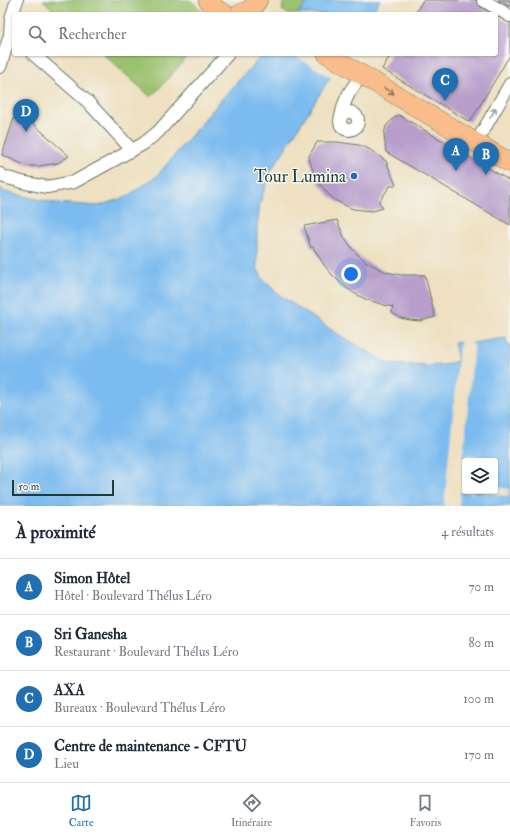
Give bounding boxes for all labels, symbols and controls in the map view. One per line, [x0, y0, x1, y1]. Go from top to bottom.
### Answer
search box [12, 12, 498, 56]
icon: search [26, 23, 48, 45]
text: Rechercher [58, 25, 126, 44]
pin: C [432, 68, 458, 101]
one-way arrow [383, 87, 395, 95]
pin: D [13, 99, 39, 132]
one-way arrow [489, 107, 497, 119]
pin: A [443, 138, 469, 171]
pin: B [473, 142, 499, 175]
place label: Tour Lumina [254, 166, 347, 187]
marker: Tour Lumina [349, 171, 359, 181]
your location [341, 264, 361, 284]
map controls [462, 458, 498, 494]
button: layers [462, 458, 498, 494]
scale bar [12, 478, 114, 497]
text: 50 m [18, 480, 39, 493]
text: À proximité [16, 522, 96, 543]
text: 4 résultats [441, 524, 494, 540]
text: Simon Hôtel [54, 569, 130, 588]
text: A [25, 579, 33, 595]
text: 70 m [469, 579, 494, 595]
text: Hôtel · Boulevard Thélus Léro [54, 588, 212, 604]
text: Sri Ganesha [54, 625, 127, 644]
text: B [25, 635, 33, 651]
text: 80 m [468, 635, 494, 651]
text: Restaurant · Boulevard Thélus Léro [54, 644, 238, 660]
text: AXA [54, 681, 85, 700]
text: C [24, 691, 34, 707]
text: 100 m [463, 691, 494, 707]
text: Bureaux · Boulevard Thélus Léro [54, 700, 225, 716]
text: Centre de maintenance - CFTU [54, 737, 247, 756]
text: D [24, 747, 34, 763]
text: 170 m [464, 747, 494, 763]
text: Lieu [54, 756, 79, 772]
tab: Carte [69, 792, 94, 829]
tab: Itinéraire [231, 792, 272, 829]
tab: Favoris [410, 792, 441, 829]

